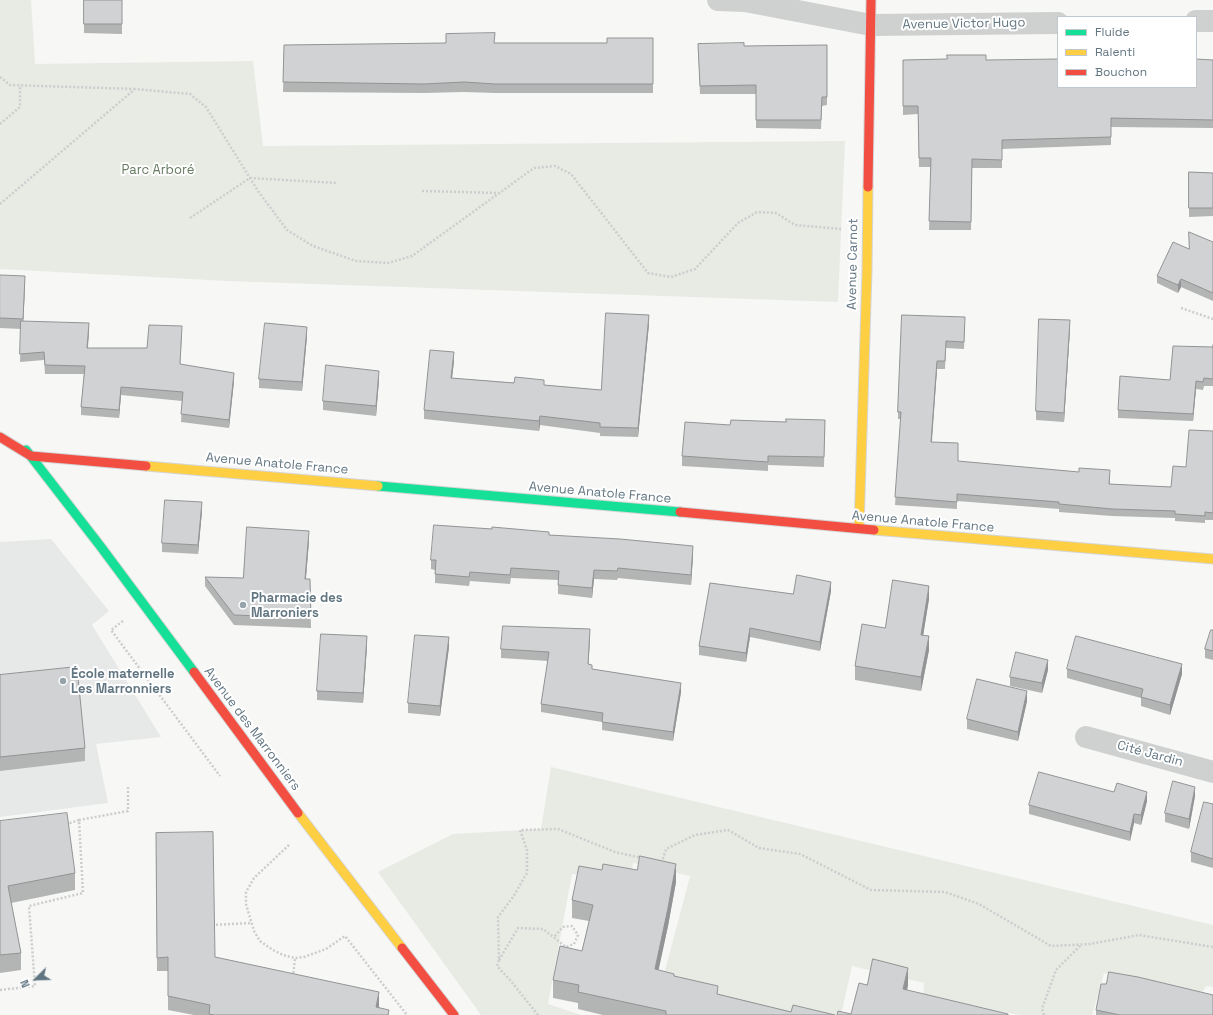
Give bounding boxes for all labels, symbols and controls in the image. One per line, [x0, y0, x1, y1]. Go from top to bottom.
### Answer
street label: Avenue Victor Hugo [902, 15, 1026, 33]
legend [1057, 16, 1197, 88]
text: Fluide [1095, 24, 1130, 40]
text: Ralenti [1095, 44, 1135, 60]
text: Bouchon [1095, 64, 1147, 80]
park label: Parc Arboré [122, 162, 194, 178]
street label: Avenue Carnot [844, 218, 862, 310]
street label: Avenue Anatole France [205, 450, 349, 478]
street label: Avenue Anatole France [528, 479, 672, 507]
street label: Avenue Anatole France [851, 508, 995, 536]
place label: Pharmacie des Marroniers [251, 590, 342, 621]
marker: Pharmacie des Marroniers [238, 600, 248, 610]
street label: Avenue des Marronniers [201, 664, 303, 794]
place label: École maternelle Les Marronniers [71, 666, 174, 697]
marker: École maternelle Les Marronniers [58, 676, 68, 686]
street label: Cité Jardin [1115, 738, 1185, 770]
north arrow [16, 959, 56, 999]
text: N [17, 978, 33, 990]

